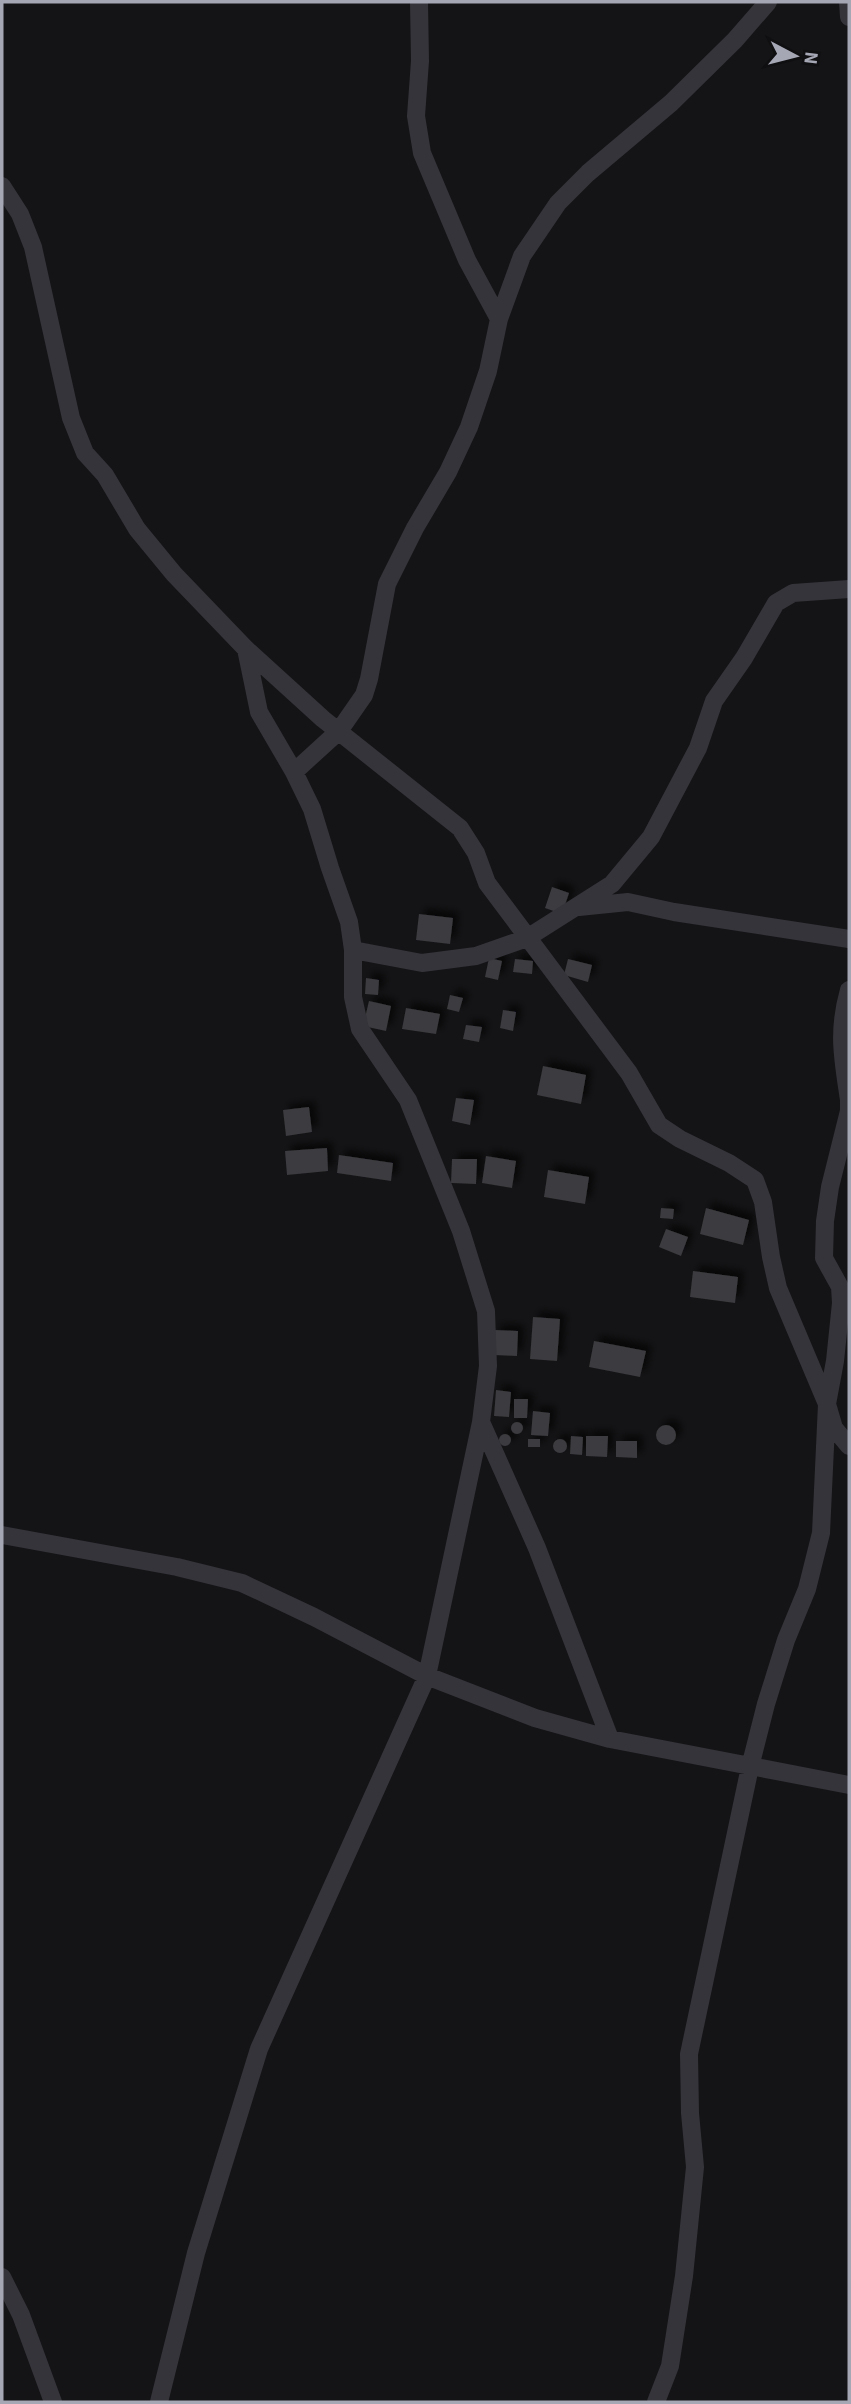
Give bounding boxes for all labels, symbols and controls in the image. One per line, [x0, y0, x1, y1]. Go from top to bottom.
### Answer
north arrow [760, 21, 830, 91]
text: N [796, 50, 825, 66]

